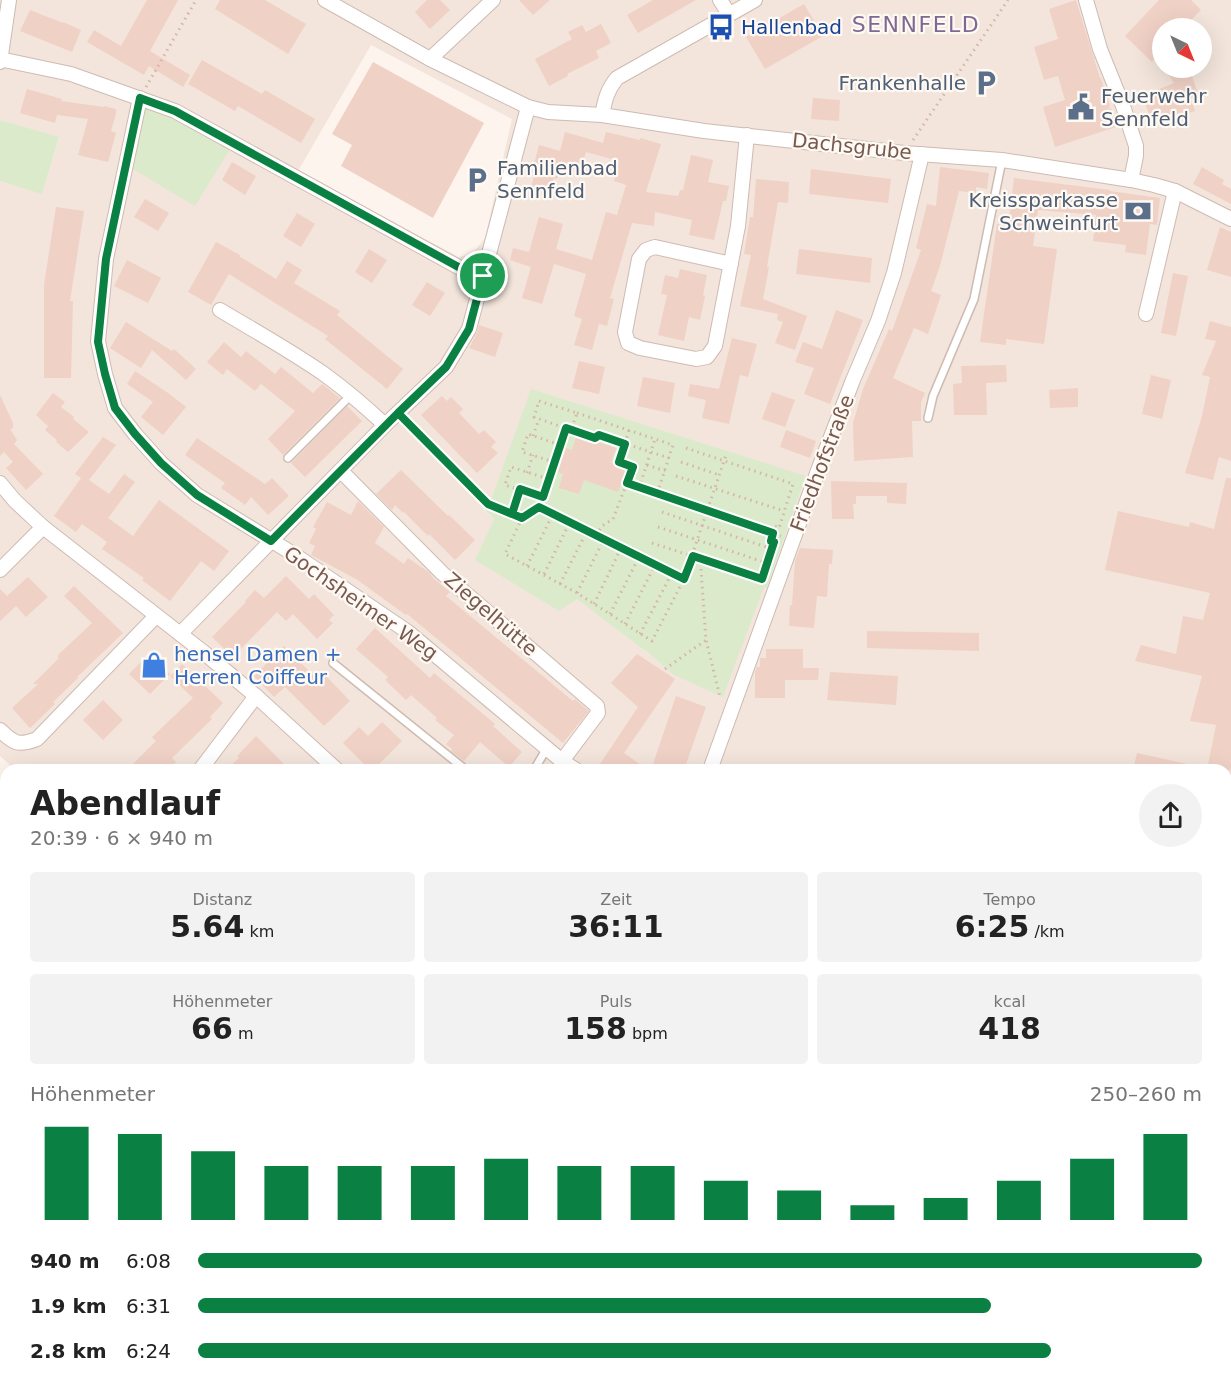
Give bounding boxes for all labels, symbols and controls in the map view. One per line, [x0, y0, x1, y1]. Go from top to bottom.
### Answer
bus stop icon: Hallenbad [706, 12, 736, 42]
district label: SENNFELD [852, 12, 980, 37]
place label: Hallenbad [741, 15, 842, 39]
north arrow [1152, 18, 1212, 78]
map controls [1152, 18, 1212, 78]
parking icon: Frankenhalle [971, 68, 1001, 98]
place label: Frankenhalle [839, 71, 966, 95]
place label: Feuerwehr Sennfeld [1101, 84, 1207, 131]
public building icon: Feuerwehr Sennfeld [1066, 92, 1096, 122]
street label: Dachsgrube [791, 128, 913, 164]
place label: Familienbad Sennfeld [497, 156, 618, 203]
parking icon: Familienbad Sennfeld [462, 165, 492, 195]
place label: Kreissparkasse Schweinfurt [969, 188, 1118, 235]
bank icon: Kreissparkasse Schweinfurt [1123, 196, 1153, 226]
pin [457, 250, 508, 301]
icon: arrive [466, 259, 499, 292]
street label: Friedhofstraße [785, 391, 859, 535]
street label: Gochsheimer Weg [279, 541, 443, 665]
street label: Ziegelhütte [440, 567, 542, 661]
place label: hensel Damen + Herren Coiffeur [174, 642, 342, 689]
shop icon: hensel Damen + Herren Coiffeur [139, 650, 169, 680]
text: Abendlauf [30, 784, 220, 823]
button: share [1139, 784, 1202, 847]
text: 20:39 · 6 × 940 m [30, 826, 213, 850]
text: Distanz [192, 890, 252, 909]
text: Zeit [600, 890, 632, 909]
text: Tempo [983, 890, 1036, 909]
text: 5.64 [170, 909, 244, 944]
text: 36:11 [568, 909, 664, 944]
text: 6:25 [955, 909, 1029, 944]
text: km [244, 922, 274, 941]
text: /km [1029, 922, 1065, 941]
text: Höhenmeter [172, 992, 272, 1011]
text: Puls [600, 992, 632, 1011]
text: kcal [994, 992, 1026, 1011]
text: 66 [191, 1011, 233, 1046]
text: 158 [564, 1011, 627, 1046]
text: 418 [978, 1011, 1041, 1046]
text: m [233, 1024, 254, 1043]
text: bpm [627, 1024, 668, 1043]
text: Höhenmeter [30, 1082, 155, 1106]
text: 250–260 m [1090, 1082, 1202, 1106]
text: 940 m [30, 1249, 100, 1273]
text: 6:08 [126, 1249, 171, 1273]
text: 1.9 km [30, 1294, 107, 1318]
text: 6:31 [126, 1294, 171, 1318]
text: 2.8 km [30, 1339, 107, 1363]
text: 6:24 [126, 1339, 171, 1363]

